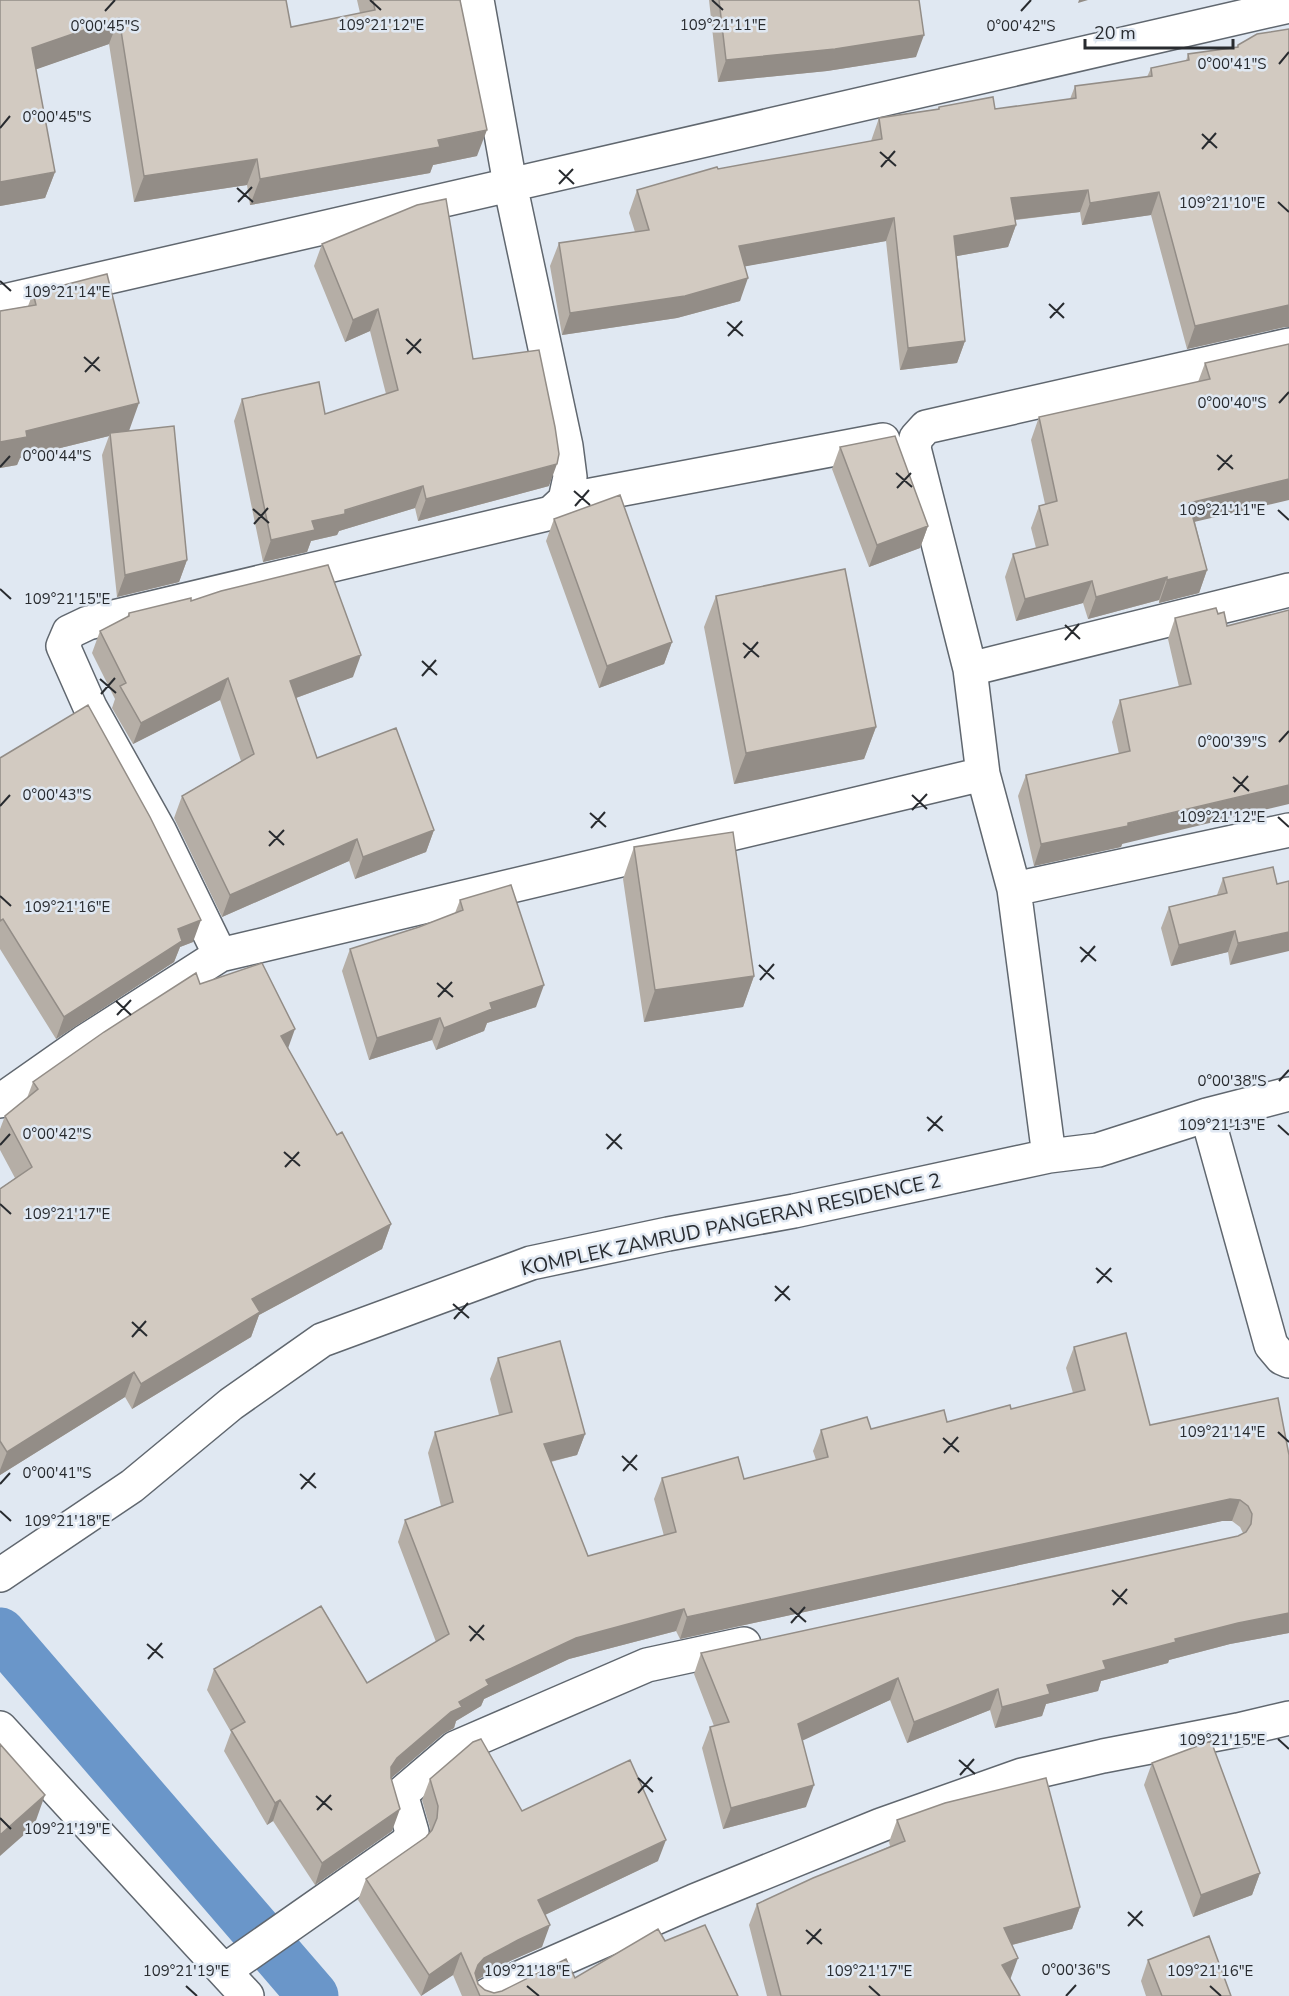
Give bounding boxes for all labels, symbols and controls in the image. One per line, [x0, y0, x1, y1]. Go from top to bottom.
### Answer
scale bar [1085, 12, 1234, 50]
text: 109°21'12"E [338, 15, 424, 35]
text: 109°21'11"E [680, 15, 766, 35]
text: 0°00'45"S [71, 16, 139, 36]
text: 0°00'42"S [987, 16, 1055, 36]
text: 20 m [1094, 21, 1136, 45]
text: 0°00'41"S [1198, 54, 1266, 74]
text: 0°00'45"S [23, 107, 91, 127]
text: 109°21'10"E [1179, 193, 1265, 213]
text: 109°21'14"E [24, 282, 110, 302]
text: 0°00'40"S [1198, 393, 1266, 413]
text: 0°00'44"S [23, 446, 91, 466]
text: 109°21'11"E [1179, 500, 1265, 520]
text: 109°21'15"E [24, 589, 110, 609]
text: 0°00'39"S [1198, 732, 1266, 752]
text: 0°00'43"S [23, 785, 91, 805]
text: 109°21'12"E [1179, 807, 1265, 827]
text: 109°21'16"E [24, 897, 110, 917]
text: 0°00'38"S [1198, 1071, 1266, 1091]
text: 109°21'13"E [1179, 1115, 1265, 1135]
text: 0°00'42"S [23, 1124, 91, 1144]
street label: KOMPLEK ZAMRUD PANGERAN RESIDENCE 2 [519, 1167, 944, 1282]
text: 109°21'17"E [24, 1204, 110, 1224]
text: 109°21'14"E [1179, 1422, 1265, 1442]
text: 0°00'41"S [23, 1463, 91, 1483]
text: 109°21'18"E [24, 1511, 110, 1531]
text: 109°21'15"E [1179, 1730, 1265, 1750]
text: 109°21'19"E [24, 1819, 110, 1839]
text: 0°00'36"S [1042, 1960, 1110, 1980]
text: 109°21'19"E [143, 1961, 229, 1981]
text: 109°21'18"E [484, 1961, 570, 1981]
text: 109°21'17"E [826, 1961, 912, 1981]
text: 109°21'16"E [1167, 1961, 1253, 1981]

